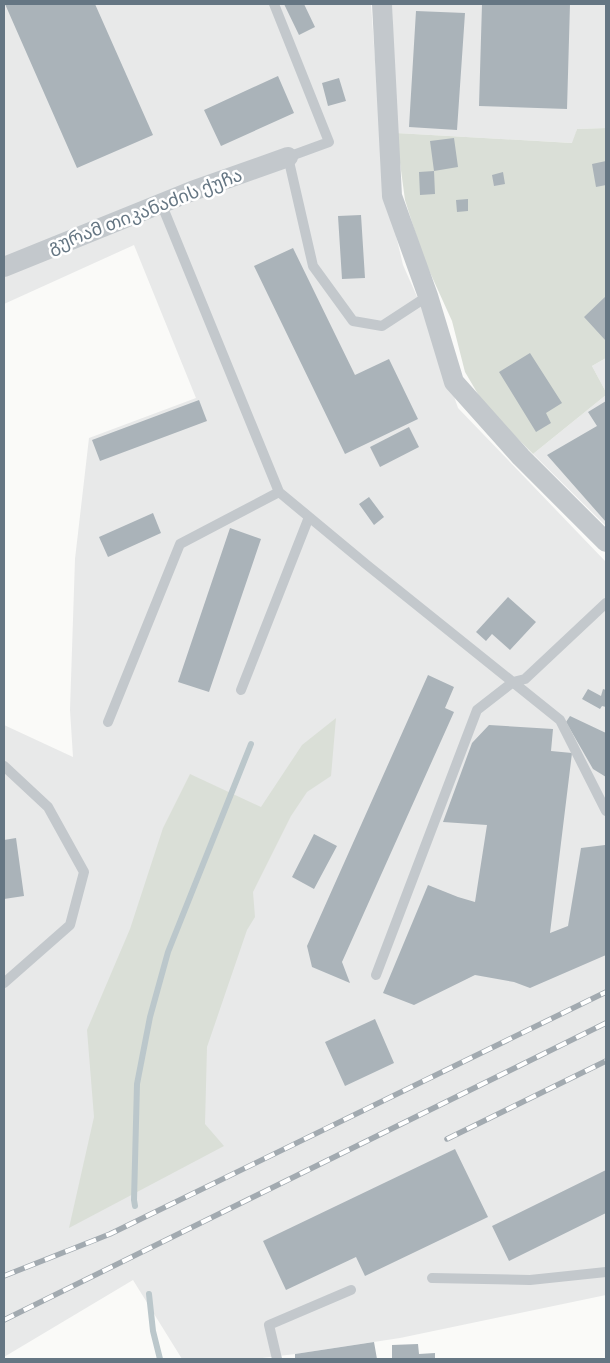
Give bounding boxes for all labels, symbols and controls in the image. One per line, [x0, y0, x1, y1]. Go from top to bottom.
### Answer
street label: გურამ თიკანაძის ქუჩა [45, 164, 245, 258]

